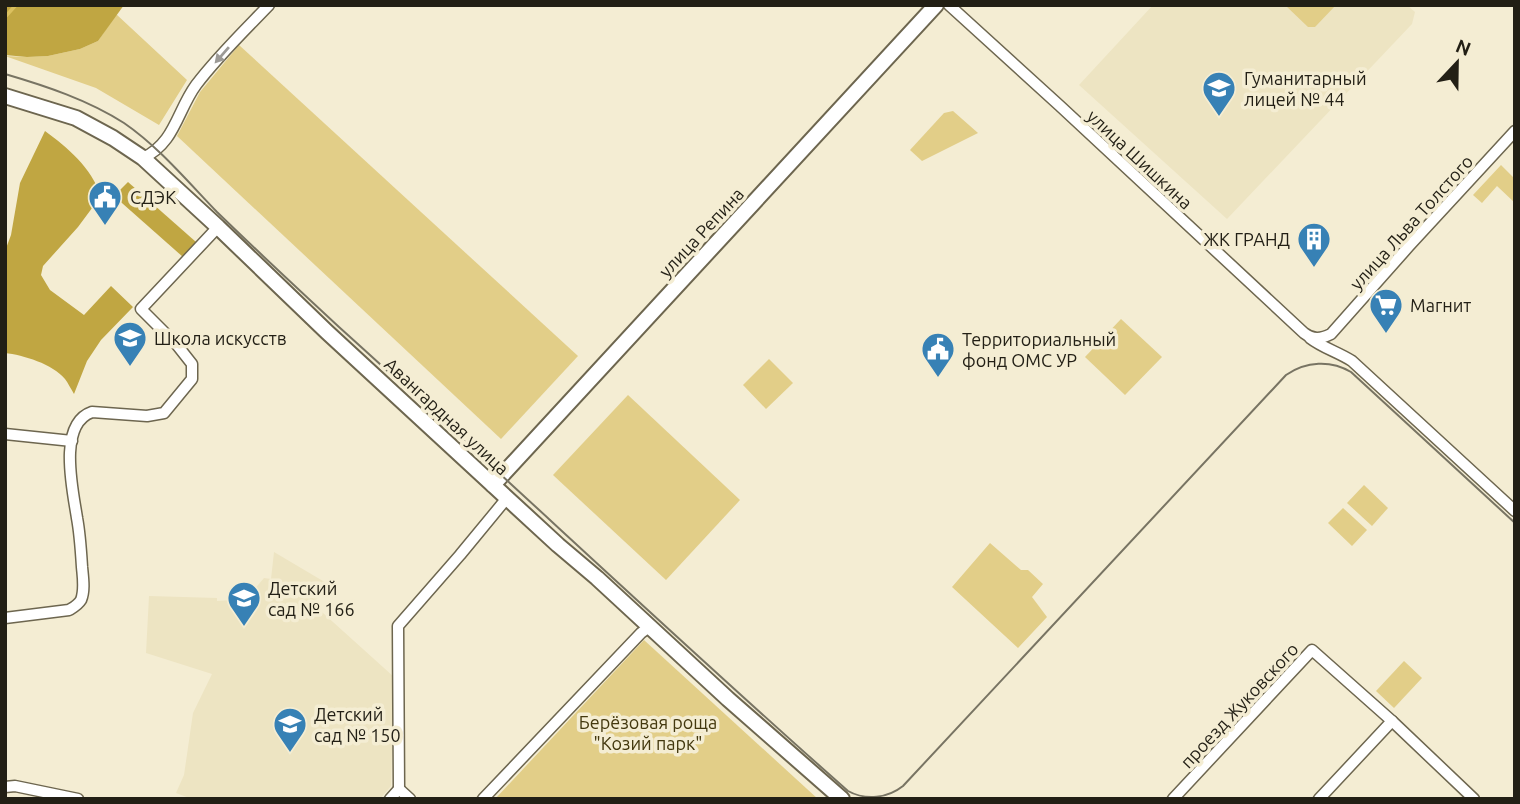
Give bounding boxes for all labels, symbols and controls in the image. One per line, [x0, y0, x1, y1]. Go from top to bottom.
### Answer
north arrow [1422, 28, 1492, 98]
text: N [1453, 34, 1474, 60]
one-way arrow [214, 46, 230, 64]
place label: Гуманитарный лицей № 44 [1244, 68, 1367, 109]
school or university icon: Гуманитарный лицей № 44 [1200, 69, 1238, 118]
street label: улица Шишкина [1084, 105, 1196, 213]
street label: улица Льва Толстого [1345, 151, 1477, 293]
public building icon: СДЭК [86, 178, 124, 227]
street label: улица Репина [655, 183, 747, 281]
place label: СДЭК [130, 187, 176, 207]
building icon: ЖК ГРАНД [1295, 220, 1333, 269]
place label: ЖК ГРАНД [1204, 229, 1290, 249]
supermarket icon: Магнит [1367, 286, 1405, 335]
place label: Магнит [1410, 295, 1471, 315]
school or university icon: Школа искусств [111, 319, 149, 368]
place label: Школа искусств [154, 328, 287, 348]
place label: Территориальный фонд ОМС УР [962, 329, 1116, 370]
public building icon: Территориальный фонд ОМС УР [919, 330, 957, 379]
street label: Авангардная улица [381, 354, 513, 478]
place label: Детский сад № 166 [268, 578, 355, 619]
school or university icon: Детский сад № 166 [225, 579, 263, 628]
street label: проезд Жуковского [1176, 638, 1302, 772]
place label: Детский сад № 150 [314, 704, 401, 745]
school or university icon: Детский сад № 150 [271, 705, 309, 754]
park label: Берёзовая роща "Козий парк" [579, 712, 717, 753]

